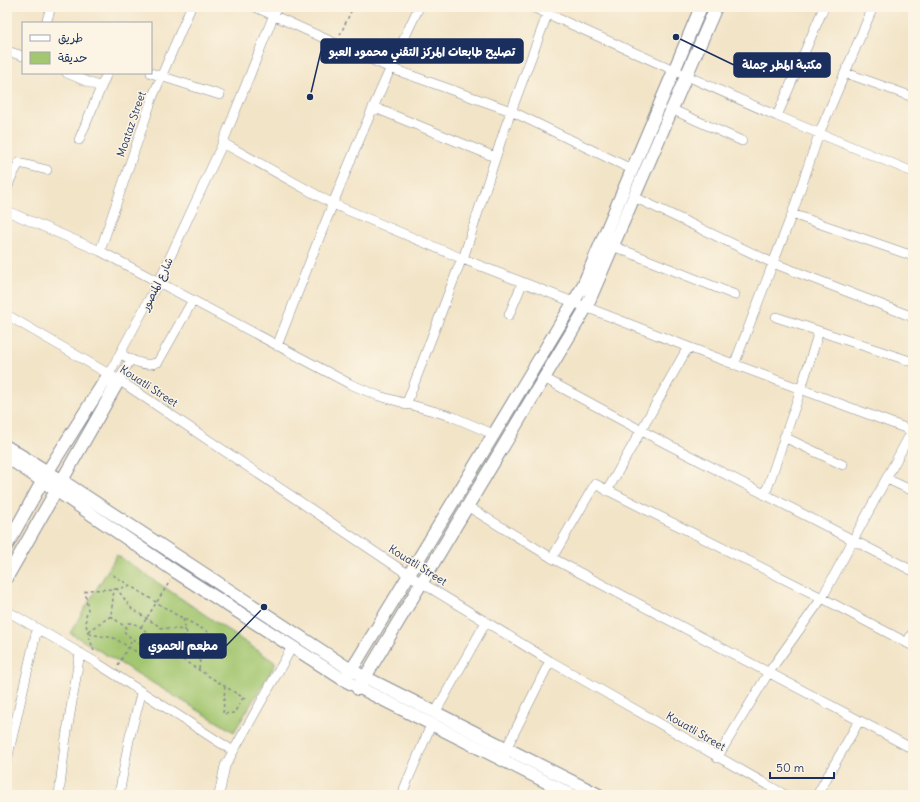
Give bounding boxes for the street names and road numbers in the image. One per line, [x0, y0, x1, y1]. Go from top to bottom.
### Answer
street label: Moataz Street [113, 89, 149, 159]
street label: شارع المنصور [138, 255, 178, 315]
street label: Kouatli Street [117, 362, 181, 410]
street label: Kouatli Street [386, 542, 450, 589]
street label: Kouatli Street [664, 708, 728, 754]

